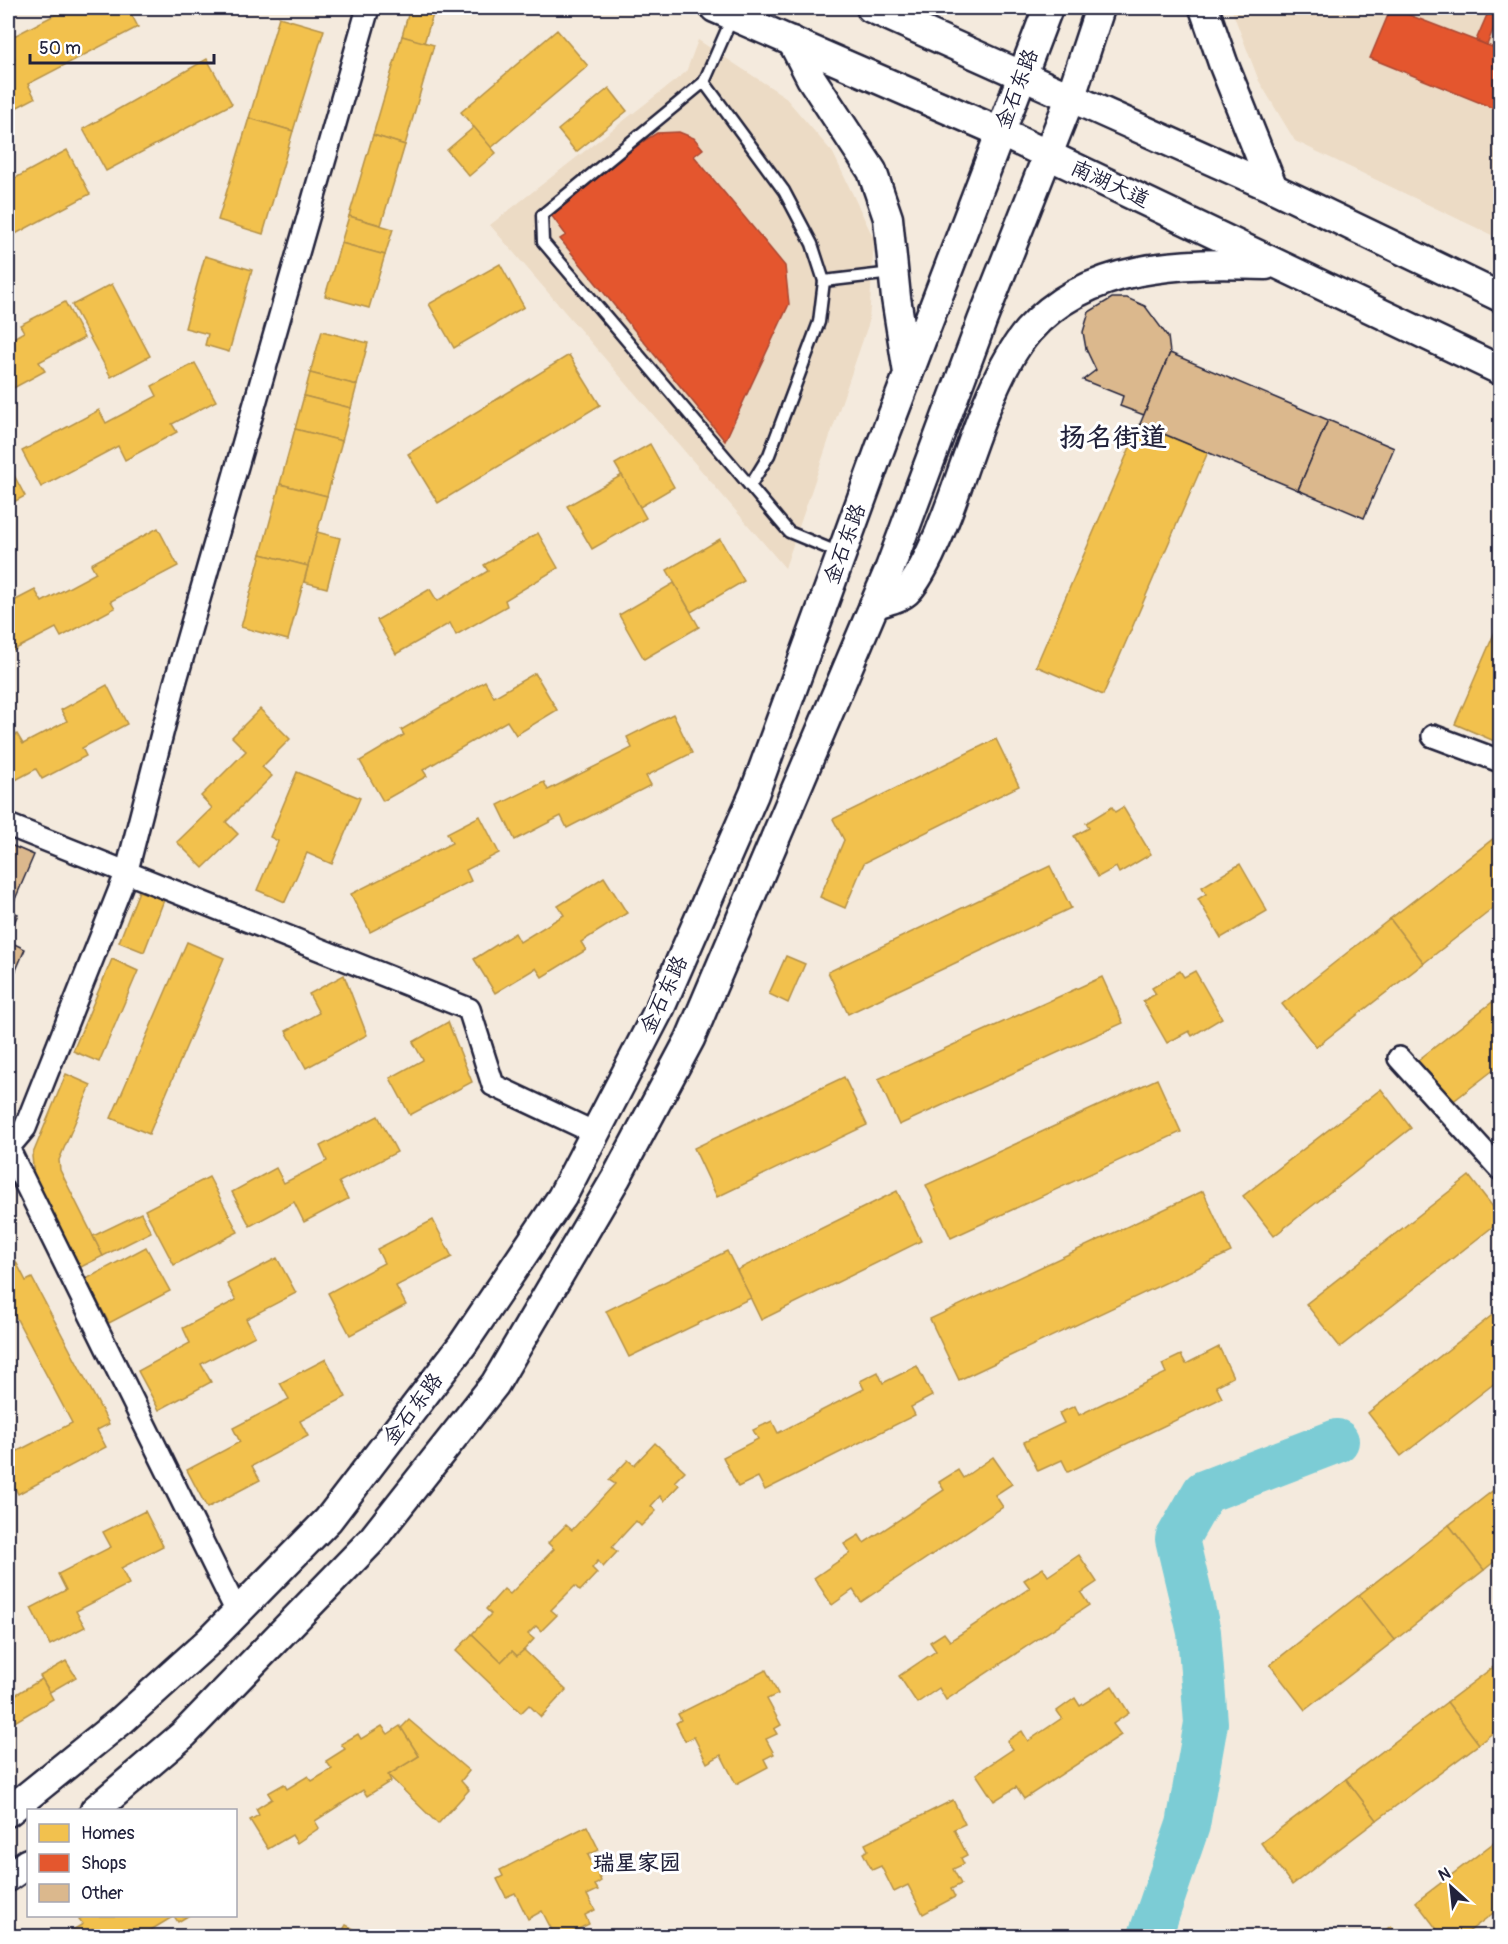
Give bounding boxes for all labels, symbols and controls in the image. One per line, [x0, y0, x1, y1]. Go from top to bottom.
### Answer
scale bar [30, 27, 214, 65]
text: 50 m [39, 37, 81, 60]
street label: 金石东路 [989, 45, 1045, 133]
street label: 南湖大道 [1066, 154, 1154, 214]
district label: 扬名街道 [1059, 421, 1167, 454]
street label: 金石东路 [818, 500, 872, 588]
street label: 金石东路 [634, 951, 694, 1039]
street label: 金石东路 [377, 1367, 449, 1451]
legend [27, 1809, 237, 1917]
text: Homes [81, 1822, 134, 1845]
district label: 瑞星家园 [593, 1849, 681, 1877]
text: Shops [81, 1852, 126, 1875]
north arrow [1421, 1857, 1481, 1917]
text: N [1435, 1863, 1454, 1886]
text: Other [81, 1882, 124, 1905]

